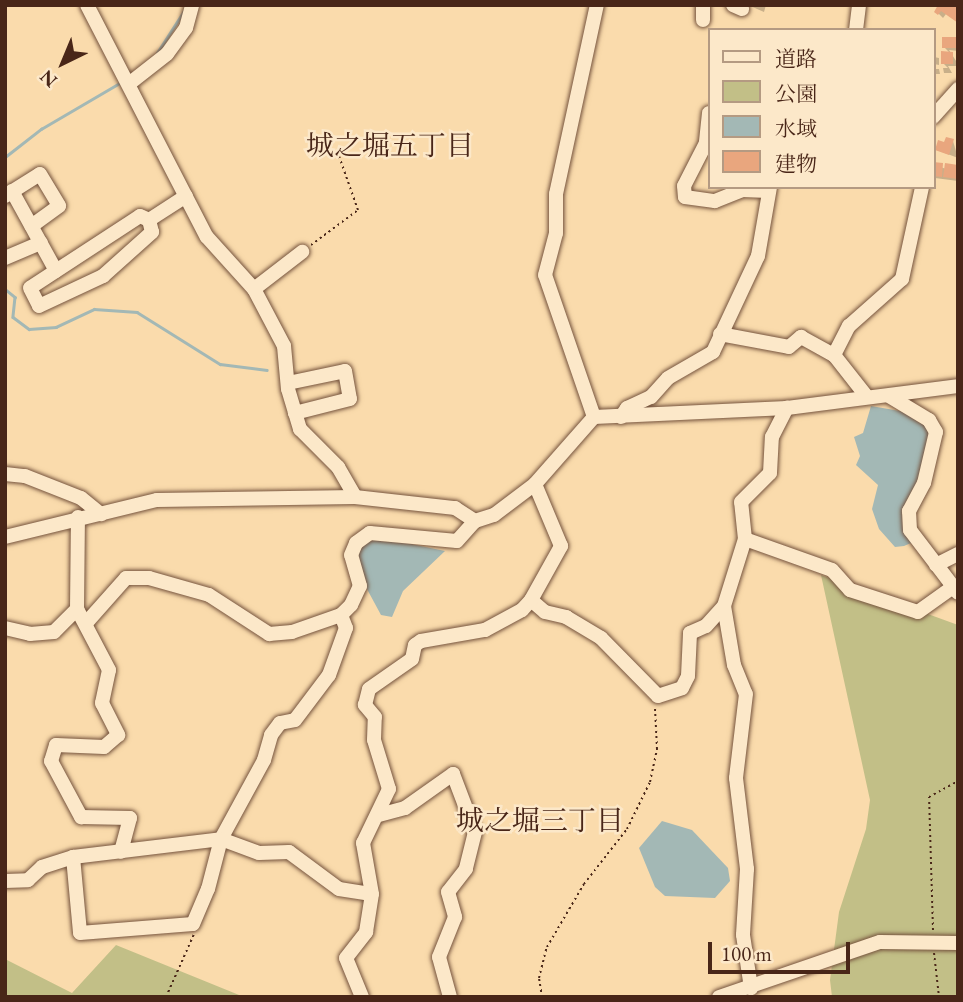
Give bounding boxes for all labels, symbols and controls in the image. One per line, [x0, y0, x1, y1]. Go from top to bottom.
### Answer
north arrow [28, 28, 98, 98]
legend [708, 28, 935, 189]
text: 道路 [775, 45, 817, 72]
text: N [34, 64, 62, 93]
text: 公園 [775, 80, 817, 107]
text: 水域 [775, 115, 817, 142]
district label: 城之堀五丁目 [306, 128, 474, 162]
text: 建物 [775, 150, 817, 177]
district label: 城之堀三丁目 [456, 803, 624, 837]
scale bar [711, 928, 853, 972]
text: 100 m [721, 940, 772, 967]

